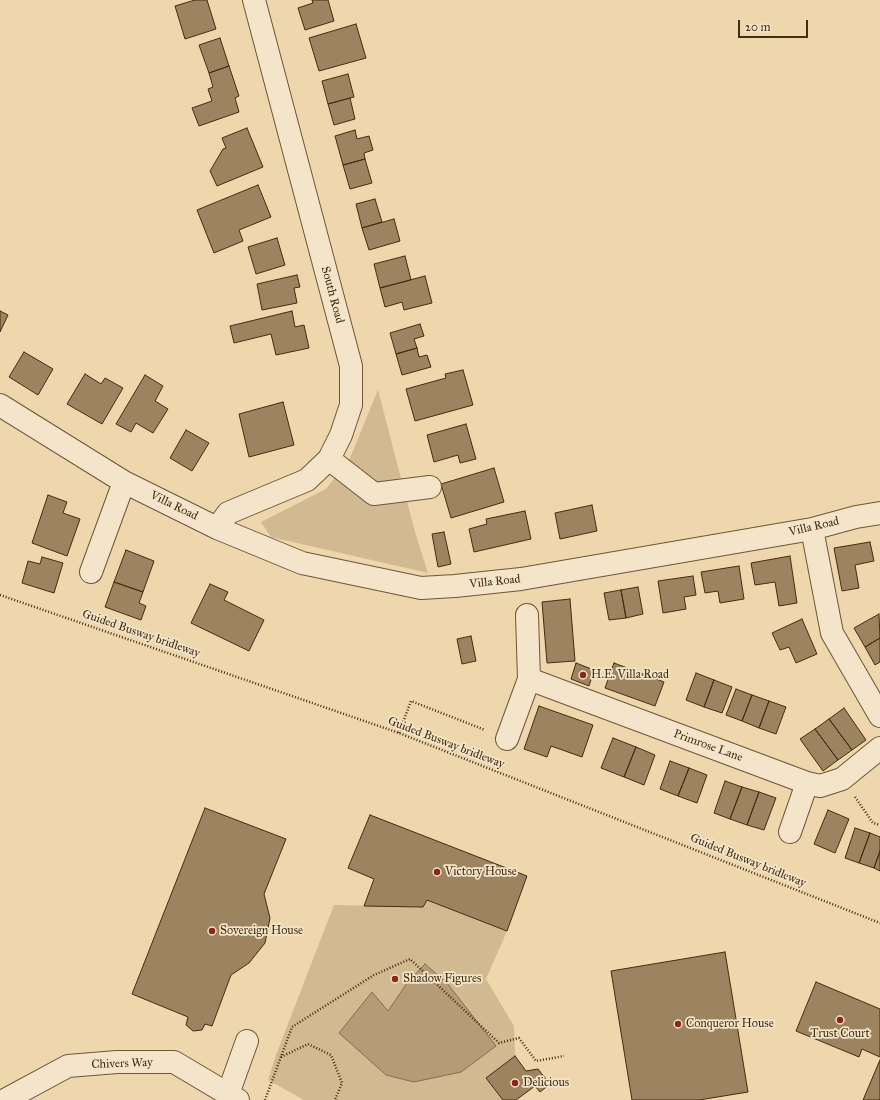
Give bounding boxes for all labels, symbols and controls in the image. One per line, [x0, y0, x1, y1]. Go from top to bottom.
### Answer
scale bar [740, 12, 810, 38]
text: 20 m [745, 20, 771, 34]
street label: South Road [317, 265, 347, 325]
street label: Villa Road [148, 488, 200, 524]
street label: Villa Road [787, 514, 841, 540]
street label: Villa Road [469, 572, 521, 592]
street label: Guided Busway bridleway [80, 607, 202, 661]
place label: H.E. Villa Road [591, 668, 669, 682]
marker: H.E. Villa Road [578, 670, 588, 680]
street label: Guided Busway bridleway [386, 714, 506, 772]
street label: Primrose Lane [671, 727, 745, 765]
street label: Guided Busway bridleway [688, 831, 808, 891]
place label: Victory House [445, 865, 517, 879]
marker: Victory House [432, 867, 442, 877]
place label: Sovereign House [220, 924, 303, 938]
marker: Sovereign House [207, 926, 217, 936]
place label: Shadow Figures [403, 972, 481, 986]
marker: Shadow Figures [390, 974, 400, 984]
marker: Trust Court [835, 1015, 845, 1025]
place label: Conqueror House [686, 1017, 774, 1031]
marker: Conqueror House [673, 1019, 683, 1029]
place label: Trust Court [810, 1027, 870, 1041]
street label: Chivers Way [91, 1056, 153, 1072]
place label: Delicious [523, 1076, 569, 1090]
marker: Delicious [510, 1078, 520, 1088]

